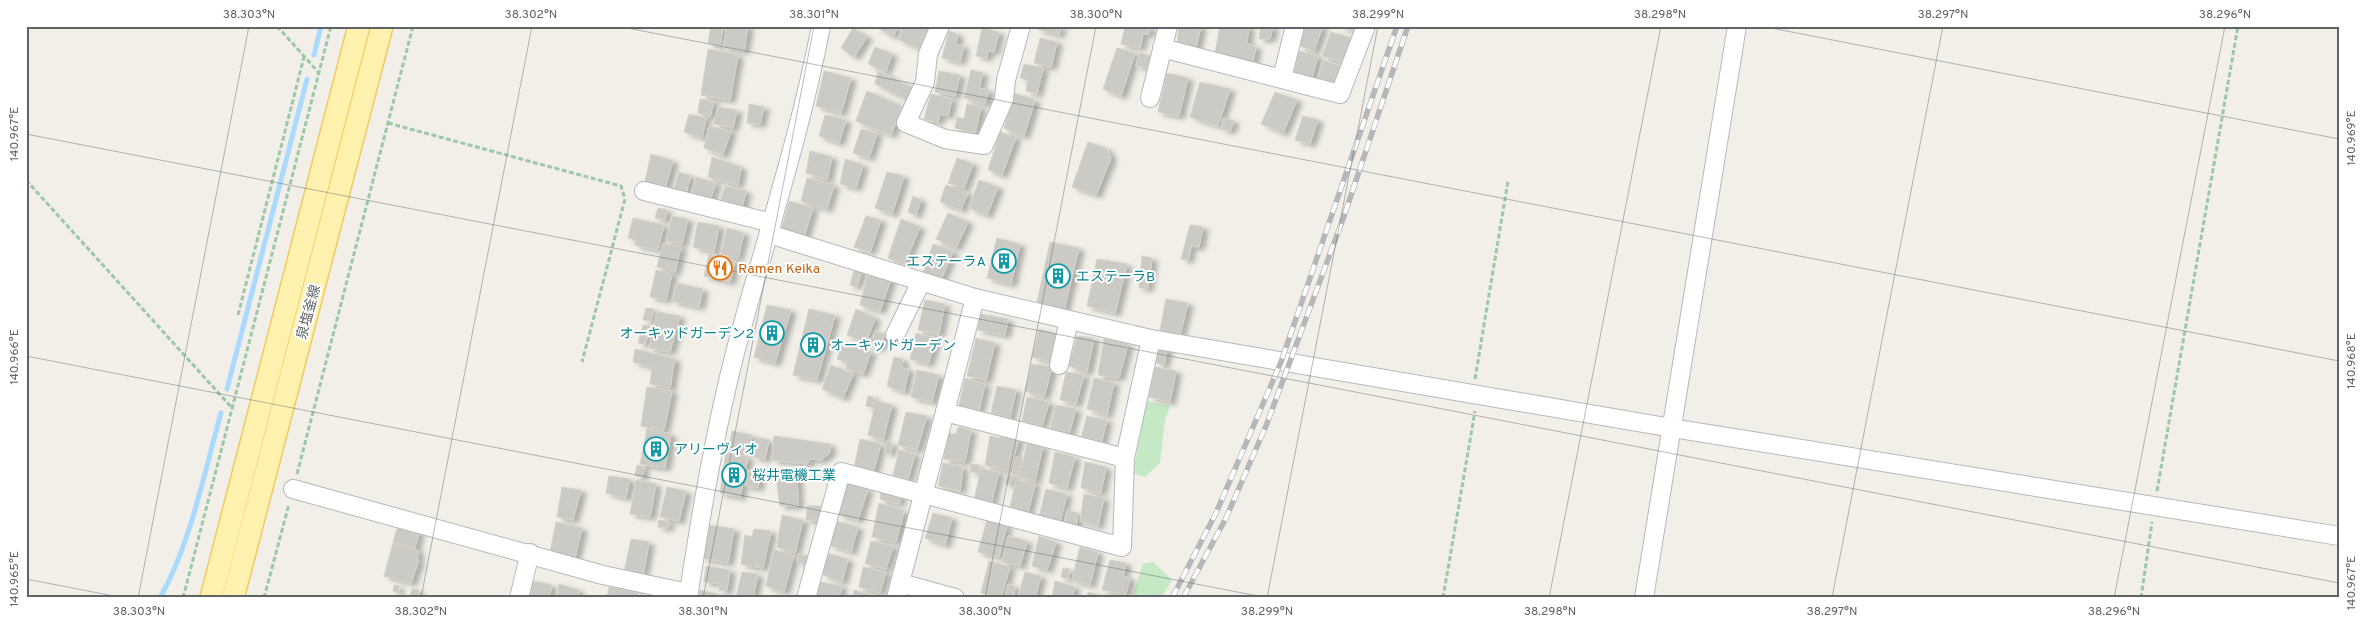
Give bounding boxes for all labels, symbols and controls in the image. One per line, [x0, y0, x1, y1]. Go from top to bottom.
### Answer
text: 38.303°N [223, 7, 275, 23]
text: 38.302°N [505, 7, 557, 23]
text: 38.301°N [789, 7, 839, 23]
text: 38.300°N [1069, 7, 1123, 23]
text: 38.299°N [1352, 7, 1404, 23]
text: 38.298°N [1634, 7, 1686, 23]
text: 38.297°N [1917, 7, 1969, 23]
text: 38.296°N [2199, 7, 2251, 23]
text: 140.967°E [7, 107, 23, 161]
text: 140.969°E [2344, 110, 2360, 166]
building icon: エステーラA [991, 248, 1017, 274]
place label: エステーラA [906, 254, 986, 271]
restaurant icon: Ramen Keika [707, 255, 733, 281]
place label: Ramen Keika [738, 261, 820, 278]
building icon: エステーラB [1045, 263, 1071, 289]
place label: エステーラB [1076, 269, 1155, 286]
street label: 泉塩釜線 [293, 283, 325, 342]
building icon: オーキッドガーデン2 [759, 320, 785, 346]
place label: オーキッドガーデン2 [619, 326, 754, 343]
text: 140.966°E [7, 329, 23, 385]
building icon: オーキッドガーデン [800, 332, 826, 358]
text: 140.968°E [2344, 333, 2360, 389]
place label: オーキッドガーデン [830, 338, 956, 355]
building icon: アリーヴィオ [643, 436, 669, 462]
place label: アリーヴィオ [674, 442, 758, 459]
building icon: 桜井電機工業 [721, 462, 747, 488]
place label: 桜井電機工業 [752, 467, 836, 485]
text: 140.965°E [7, 551, 23, 607]
text: 140.967°E [2344, 556, 2360, 610]
text: 38.303°N [113, 604, 165, 620]
text: 38.302°N [395, 604, 447, 620]
text: 38.301°N [678, 604, 728, 620]
text: 38.300°N [958, 604, 1012, 620]
text: 38.299°N [1241, 604, 1293, 620]
text: 38.298°N [1524, 604, 1576, 620]
text: 38.297°N [1806, 604, 1858, 620]
text: 38.296°N [2088, 604, 2140, 620]

